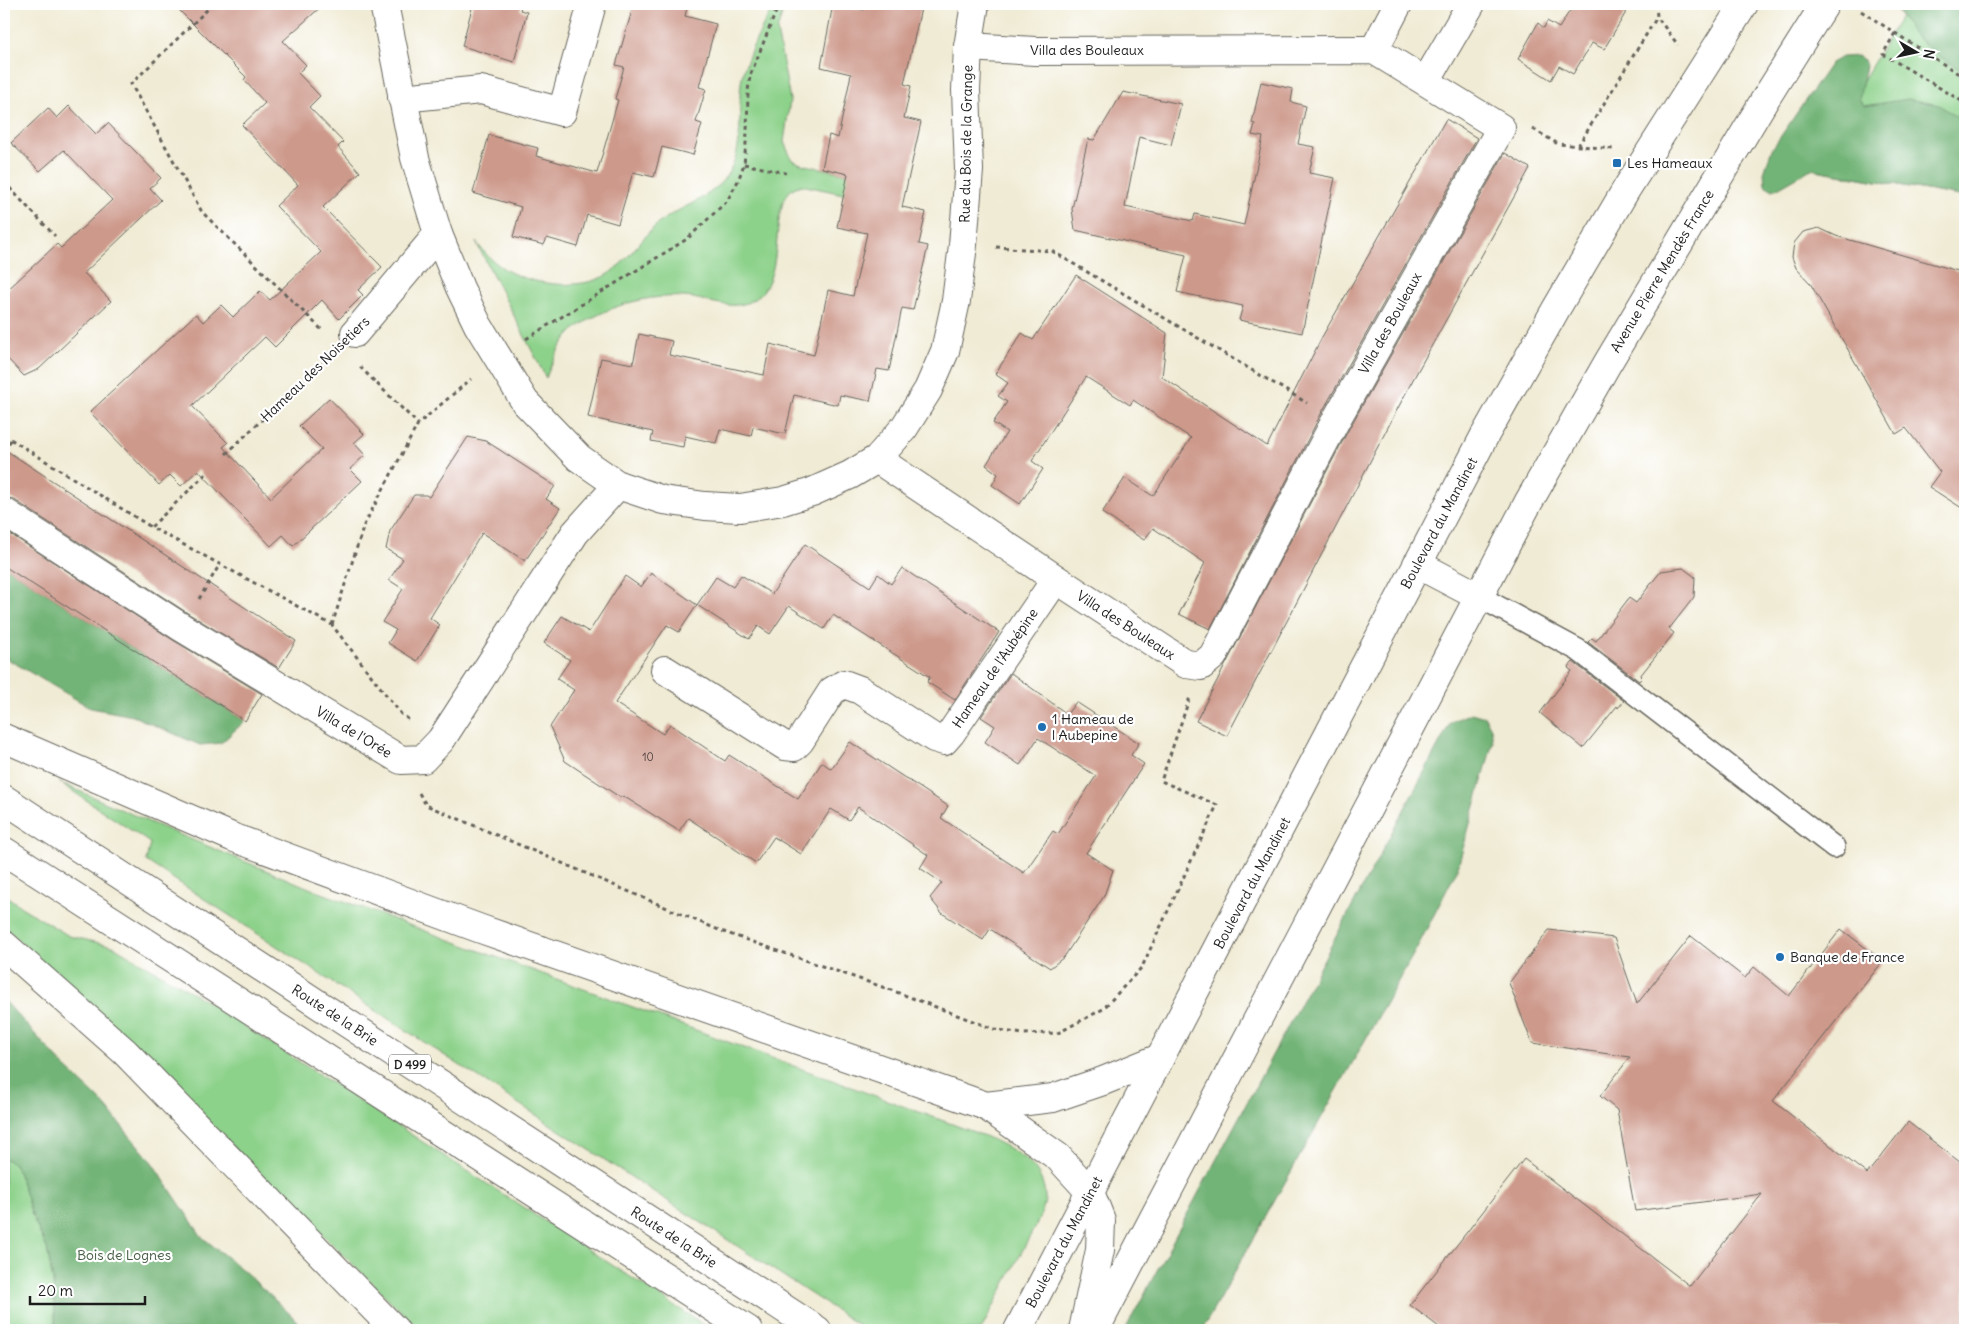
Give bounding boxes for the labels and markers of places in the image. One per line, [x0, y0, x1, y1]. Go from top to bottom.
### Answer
place label: Les Hameaux [1627, 154, 1712, 172]
marker: Les Hameaux [1611, 157, 1623, 169]
place label: 1 Hameau de l Aubepine [1052, 710, 1134, 744]
marker: 1 Hameau de l Aubepine [1036, 721, 1048, 733]
place label: Banque de France [1790, 948, 1904, 966]
marker: Banque de France [1774, 951, 1786, 963]

